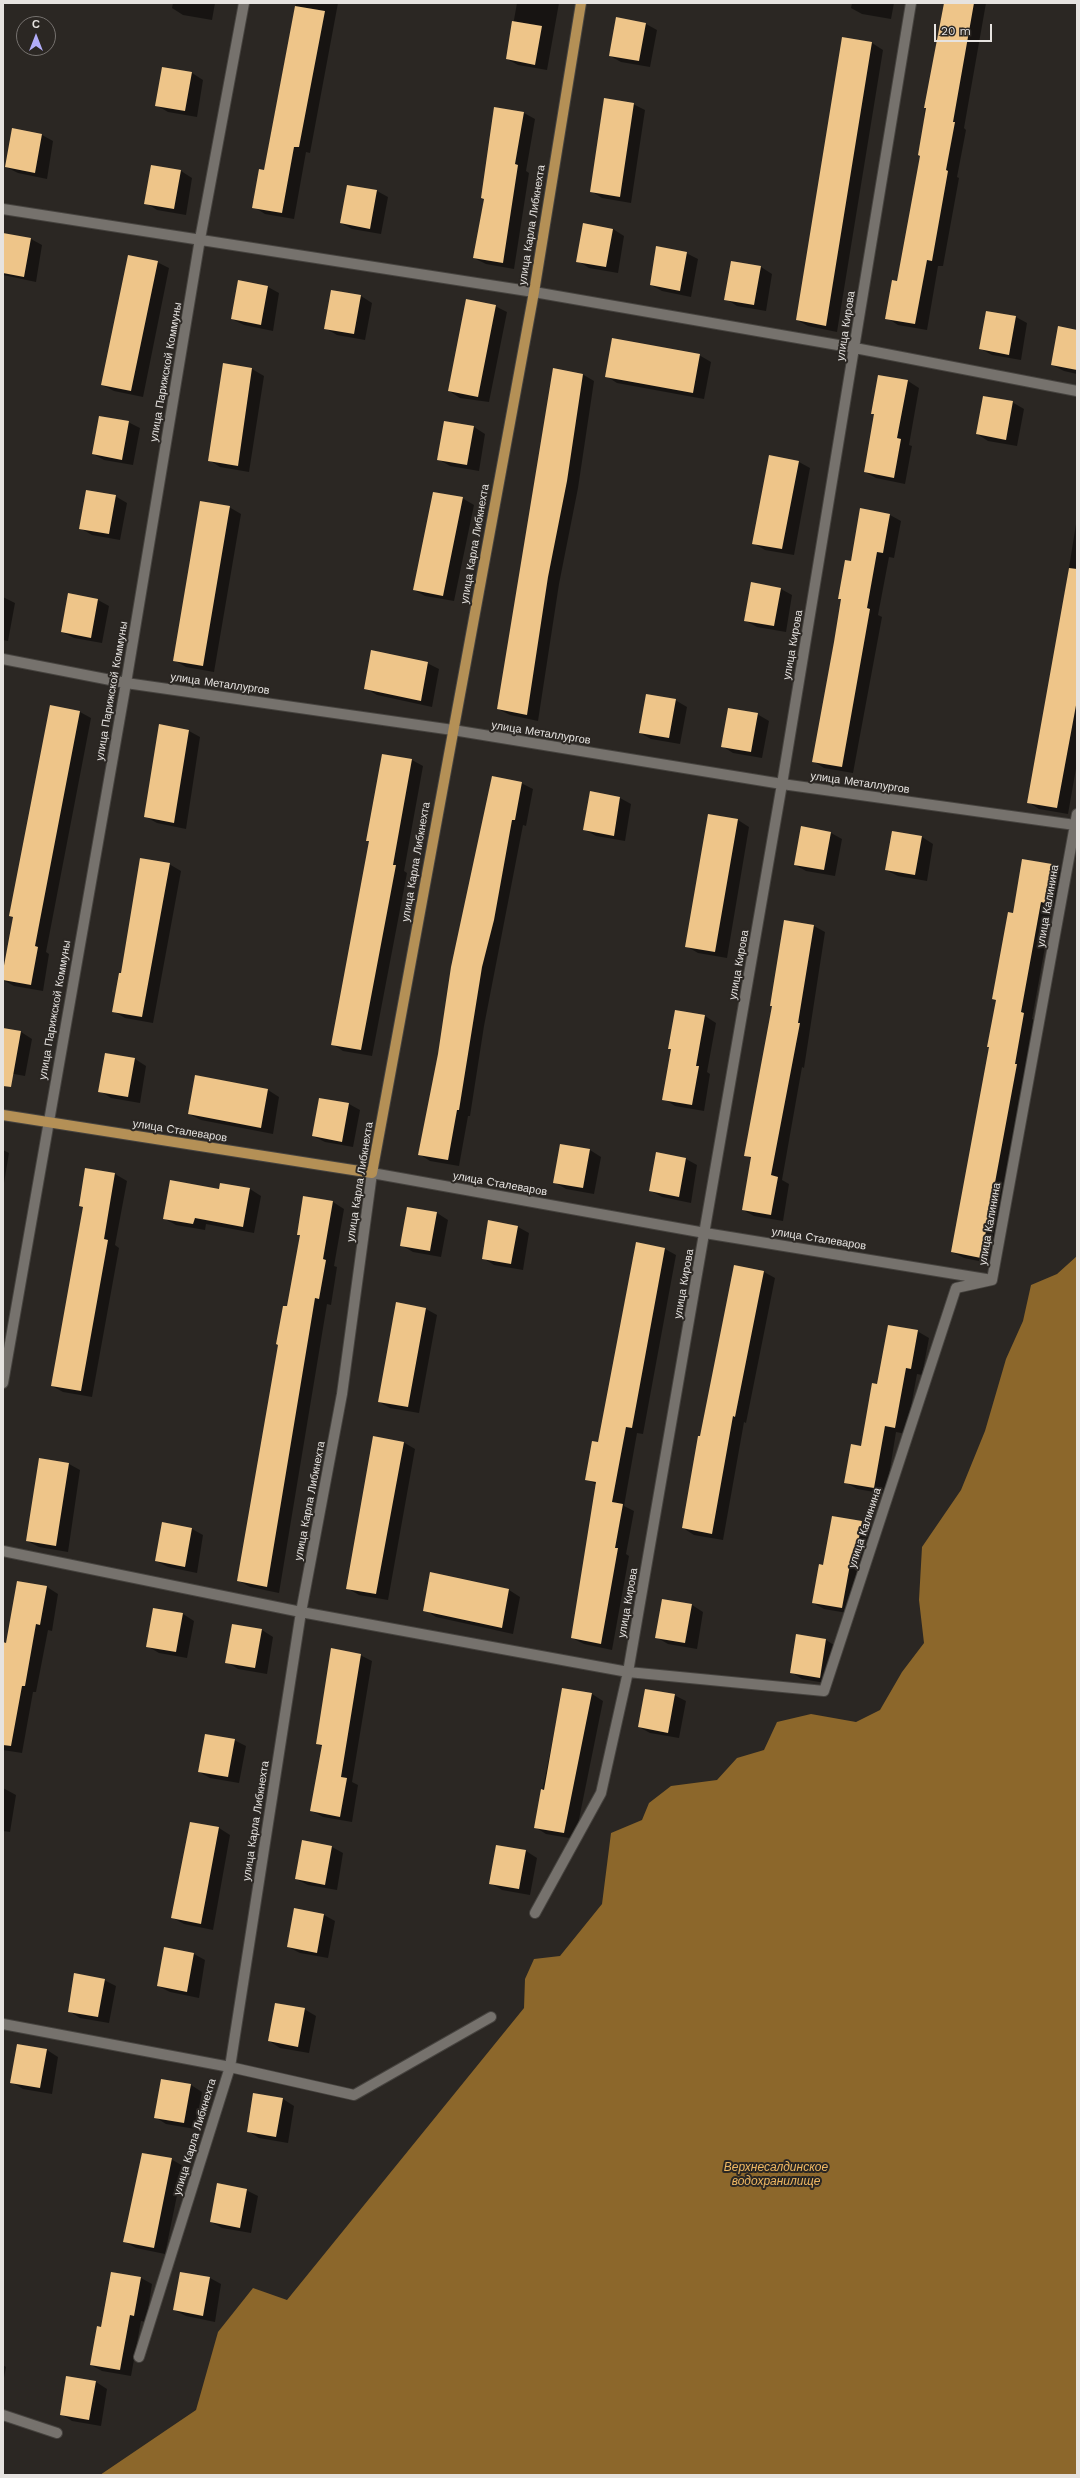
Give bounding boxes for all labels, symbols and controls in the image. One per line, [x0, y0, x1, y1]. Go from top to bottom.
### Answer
north arrow [16, 16, 56, 56]
scale bar [936, 16, 994, 42]
text: С [32, 18, 40, 31]
text: 20 m [941, 24, 971, 38]
street label: улица Карла Либкнехта [516, 164, 548, 286]
street label: улица Кирова [834, 290, 858, 362]
street label: улица Парижской Коммуны [147, 301, 185, 443]
street label: улица Карла Либкнехта [458, 483, 492, 605]
street label: улица Кирова [780, 609, 806, 681]
street label: улица Парижской Коммуны [93, 620, 131, 762]
street label: улица Металлургов [170, 670, 270, 698]
street label: улица Металлургов [491, 719, 591, 747]
street label: улица Металлургов [810, 769, 910, 797]
street label: улица Карла Либкнехта [399, 801, 433, 923]
street label: улица Калинина [1034, 864, 1062, 948]
street label: улица Кирова [726, 929, 752, 1001]
street label: улица Парижской Коммуны [36, 939, 74, 1081]
street label: улица Сталеваров [132, 1117, 228, 1145]
street label: улица Карла Либкнехта [344, 1121, 376, 1243]
street label: улица Сталеваров [452, 1169, 548, 1199]
street label: улица Калинина [976, 1182, 1004, 1266]
street label: улица Сталеваров [771, 1225, 867, 1253]
street label: улица Кирова [671, 1248, 697, 1320]
street label: улица Карла Либкнехта [292, 1440, 328, 1562]
street label: улица Калинина [846, 1486, 884, 1570]
street label: улица Кирова [615, 1567, 641, 1639]
street label: улица Карла Либкнехта [240, 1760, 272, 1882]
street label: улица Карла Либкнехта [171, 2077, 219, 2197]
water label: Верхнесалдинское водохранилище [724, 2160, 828, 2188]

